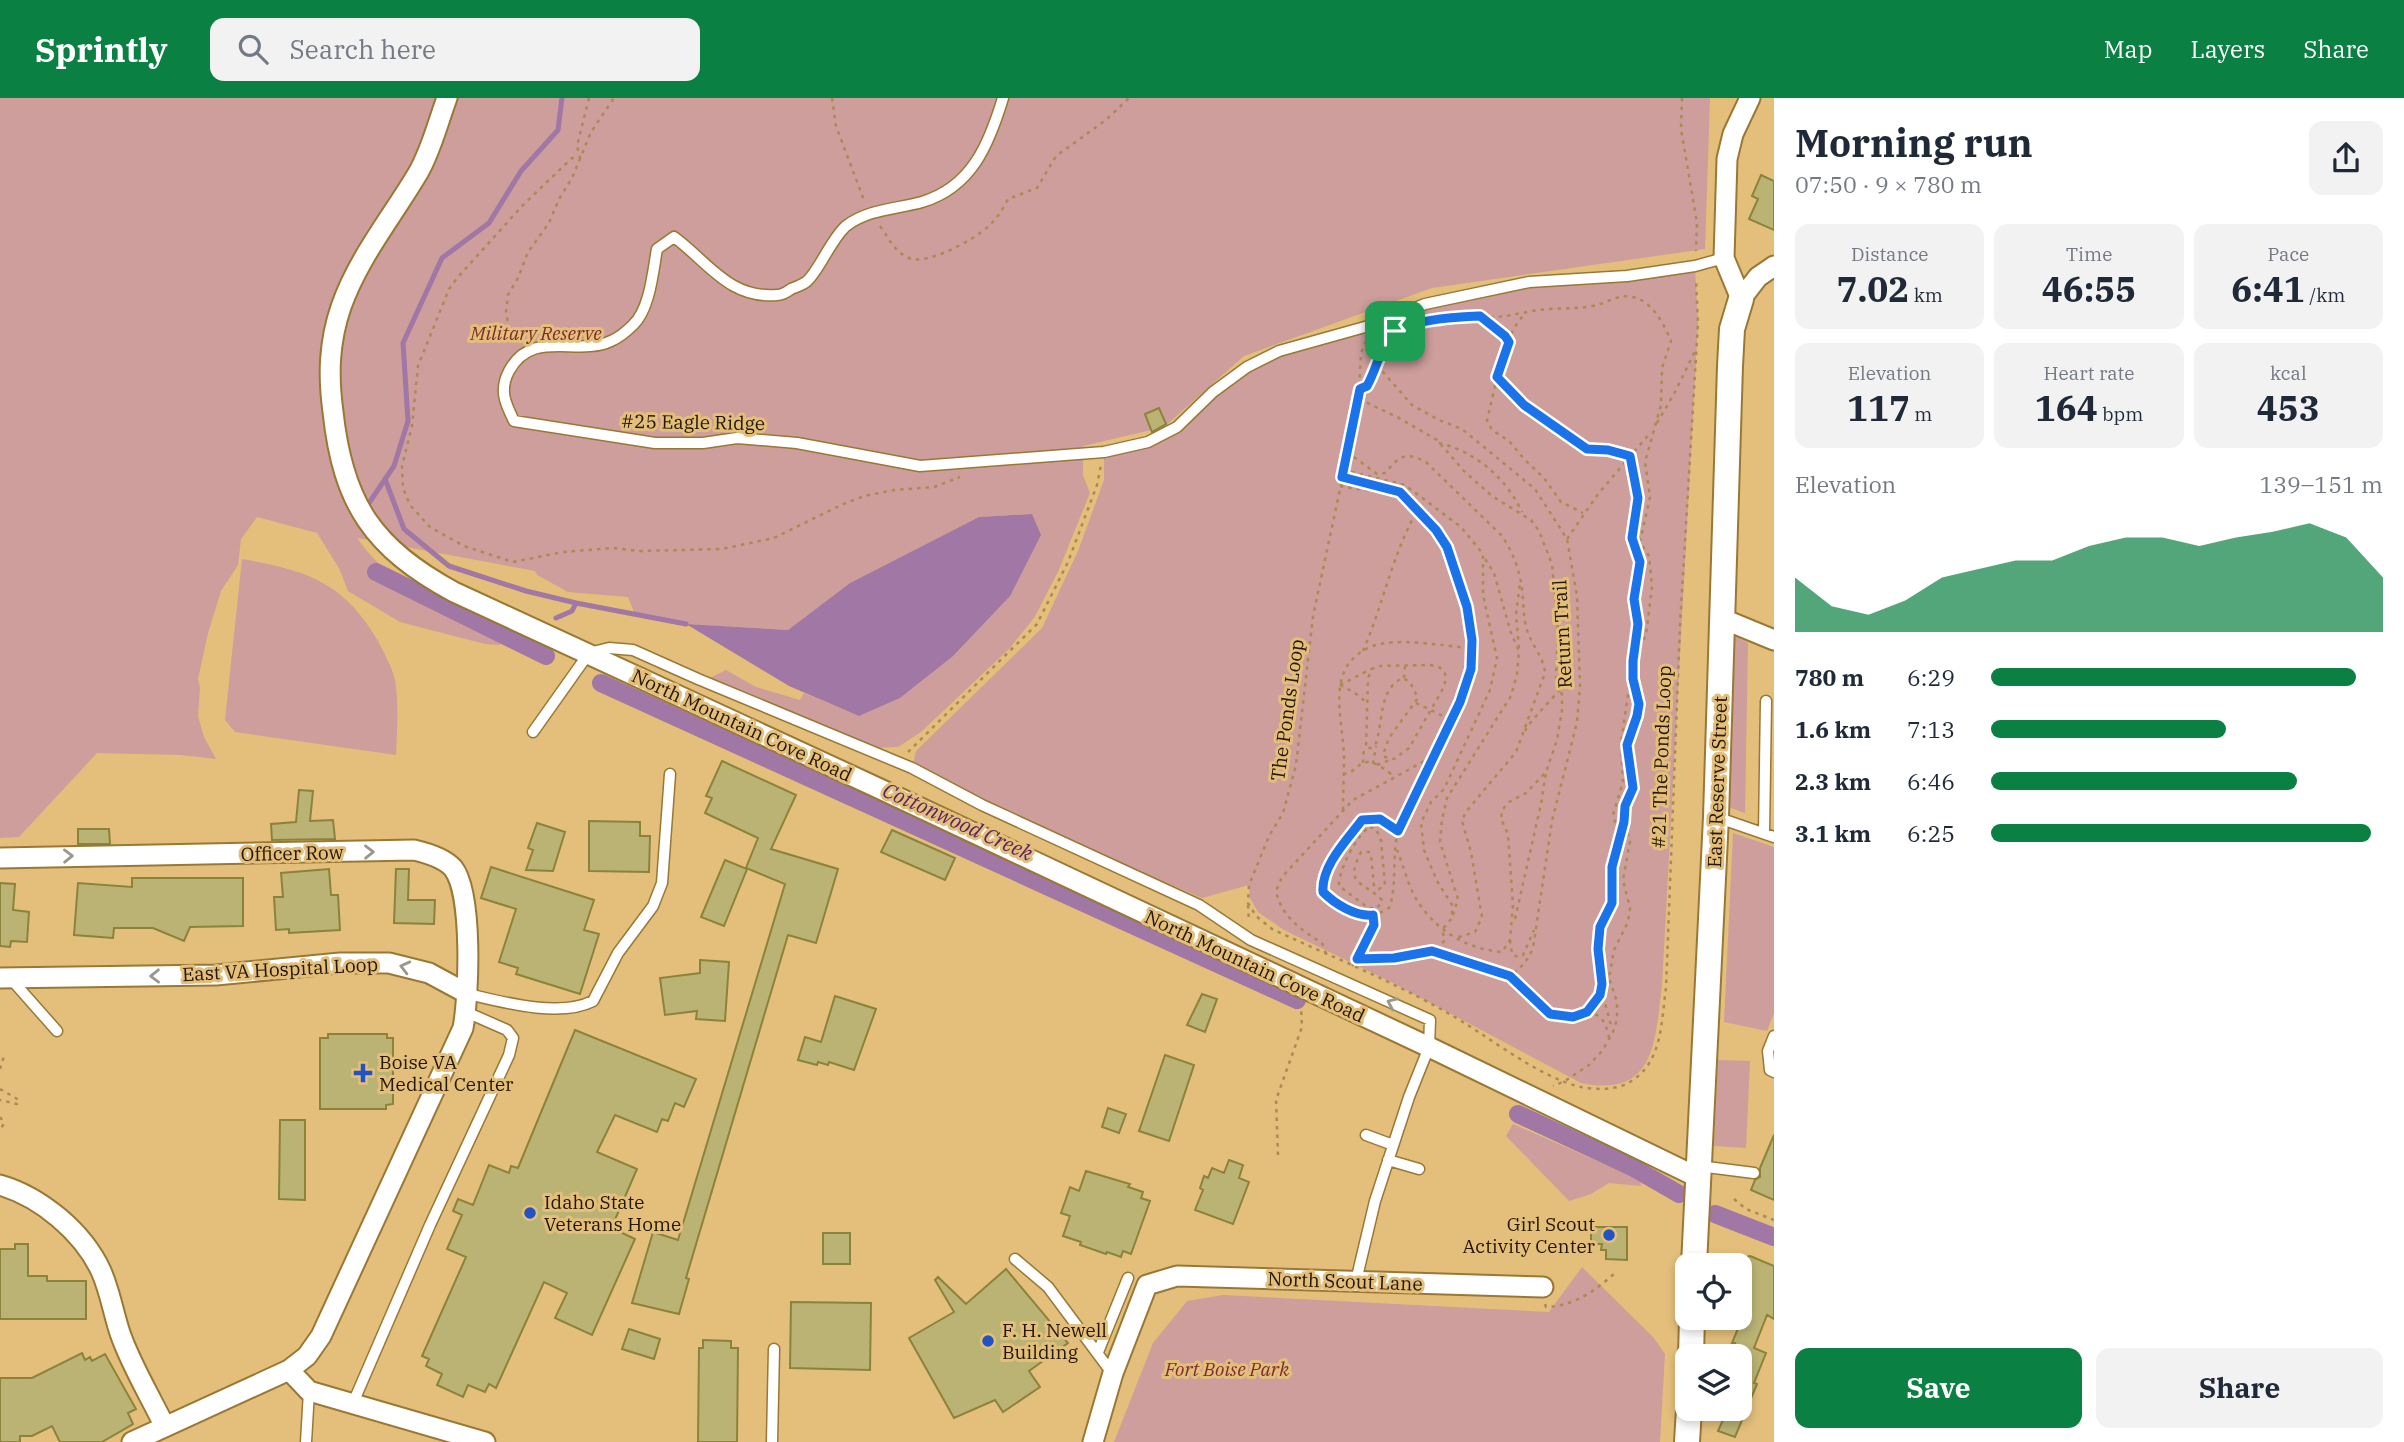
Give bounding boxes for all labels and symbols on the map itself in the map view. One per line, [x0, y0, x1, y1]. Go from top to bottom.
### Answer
pin [1365, 301, 1425, 361]
park label: Military Reserve [469, 321, 602, 345]
street label: #25 Eagle Ridge [621, 409, 765, 435]
street label: Return Trail [1547, 579, 1577, 689]
street label: The Ponds Loop [1265, 638, 1309, 782]
street label: North Mountain Cove Road [628, 663, 856, 787]
street label: #21 The Ponds Loop [1646, 665, 1676, 849]
street label: East Reserve Street [1702, 695, 1732, 868]
water label: Cottonwood Creek [878, 775, 1038, 867]
street label: Officer Row [241, 840, 344, 866]
one-way arrow [364, 844, 375, 859]
one-way arrow [63, 848, 74, 864]
street label: North Mountain Cove Road [1141, 904, 1369, 1028]
street label: East VA Hospital Loop [181, 952, 379, 986]
one-way arrow [399, 961, 411, 975]
one-way arrow [149, 968, 159, 984]
one-way arrow [1387, 997, 1399, 1011]
place label: Boise VA Medical Center [379, 1050, 514, 1096]
marker: Boise VA Medical Center [353, 1063, 373, 1083]
place label: Idaho State Veterans Home [544, 1190, 681, 1236]
marker: Idaho State Veterans Home [522, 1205, 538, 1221]
place label: Girl Scout Activity Center [1462, 1212, 1596, 1258]
marker: Girl Scout Activity Center [1601, 1227, 1617, 1243]
street label: North Scout Lane [1267, 1266, 1423, 1296]
place label: F. H. Newell Building [1002, 1318, 1107, 1364]
marker: F. H. Newell Building [980, 1333, 996, 1349]
park label: Fort Boise Park [1164, 1357, 1290, 1381]

